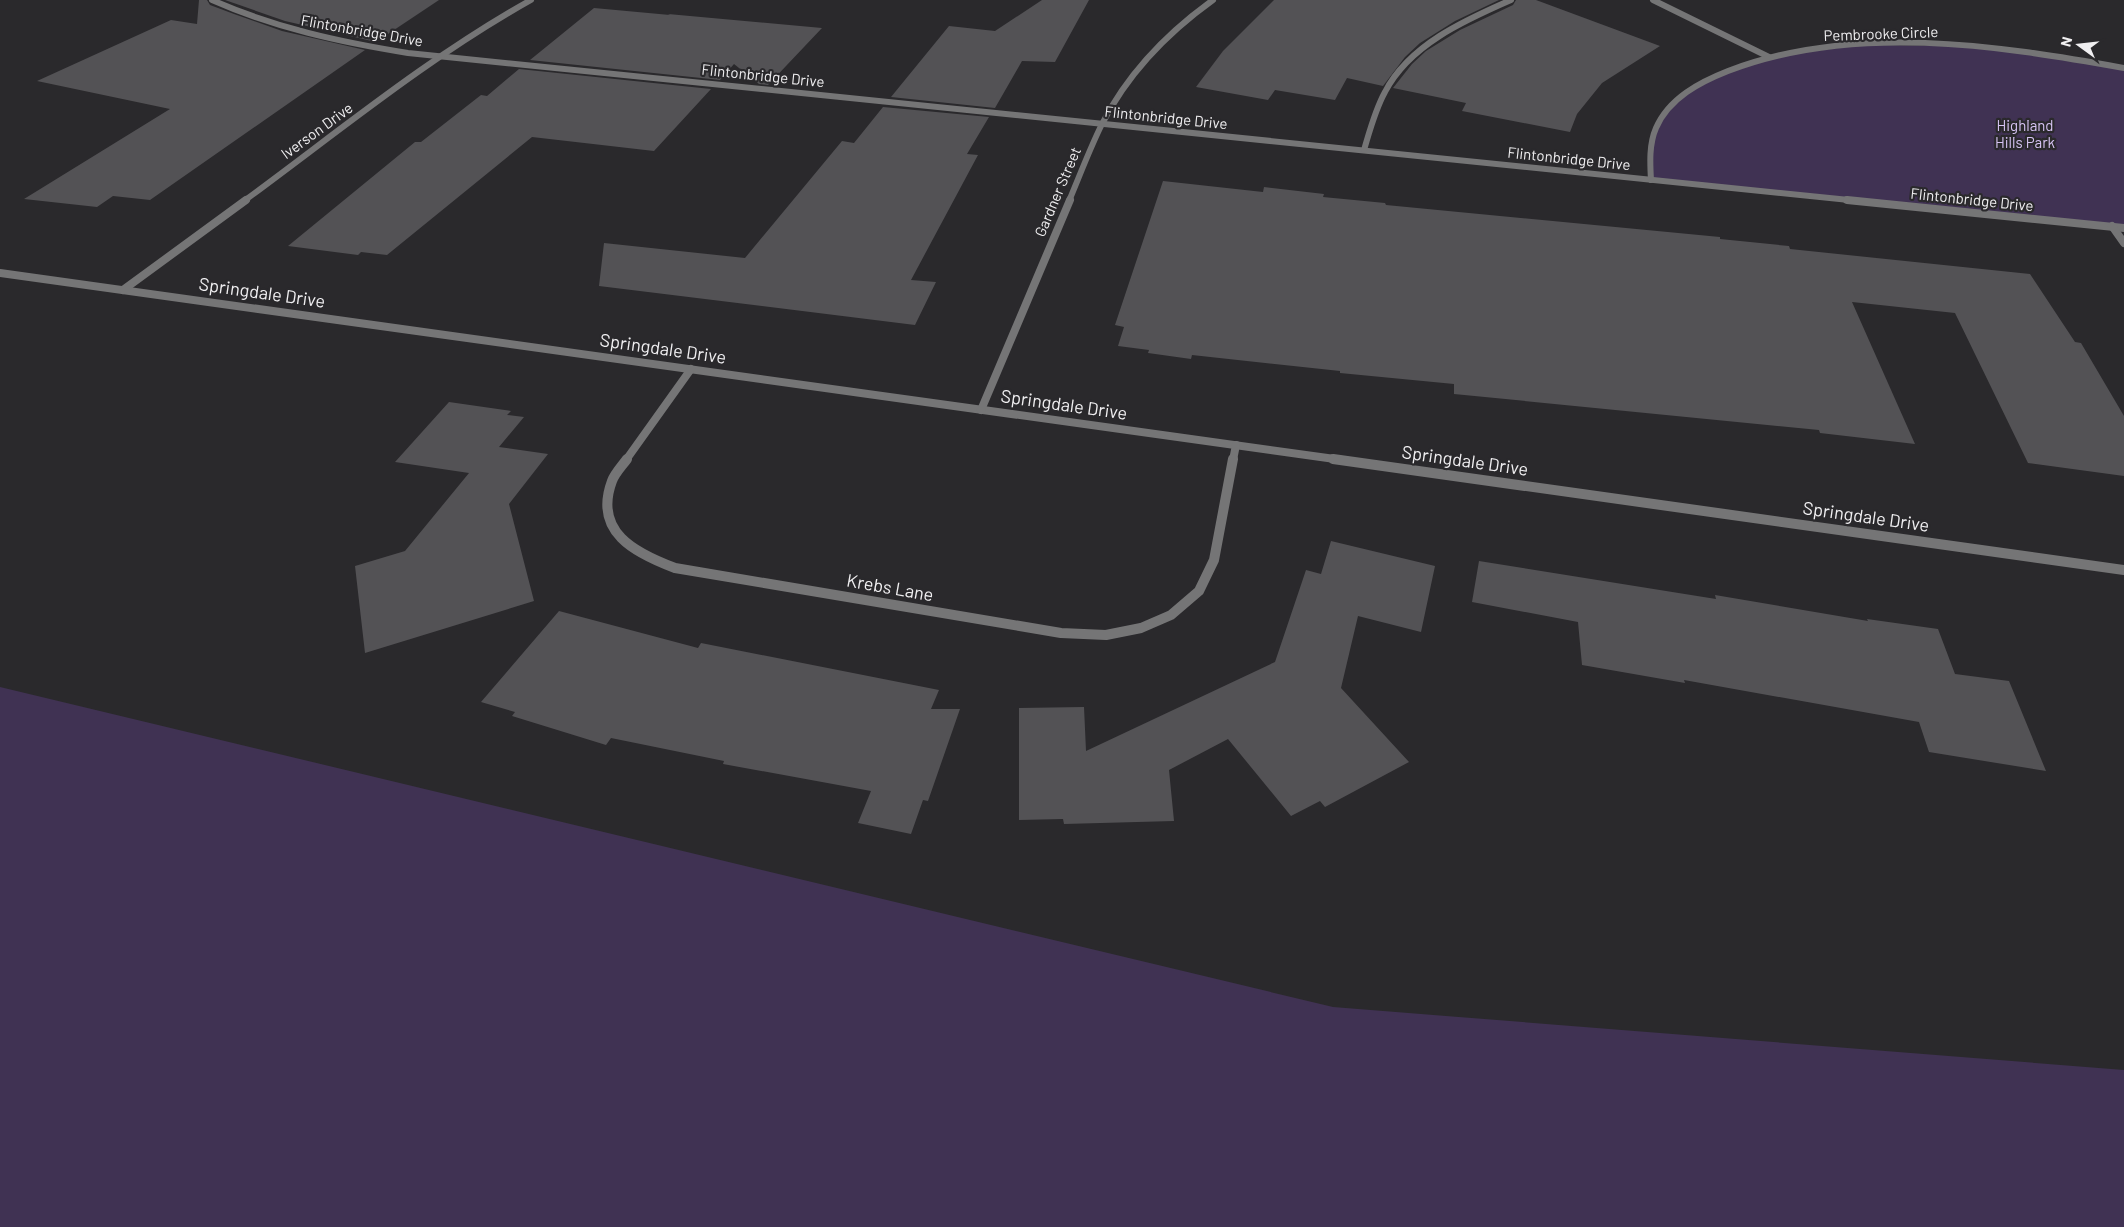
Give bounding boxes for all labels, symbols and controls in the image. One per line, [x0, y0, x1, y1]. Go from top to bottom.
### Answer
street label: Flintonbridge Drive [300, 10, 425, 50]
north arrow [2054, 20, 2104, 70]
street label: Pembrooke Circle [1823, 22, 1939, 44]
text: N [2057, 35, 2075, 48]
street label: Flintonbridge Drive [701, 60, 825, 90]
street label: Iverson Drive [277, 98, 356, 162]
street label: Flintonbridge Drive [1104, 102, 1228, 132]
park label: Highland Hills Park [1995, 116, 2056, 151]
street label: Flintonbridge Drive [1507, 143, 1631, 173]
street label: Gardner Street [1030, 144, 1084, 239]
street label: Flintonbridge Drive [1910, 184, 2034, 214]
street label: Springdale Drive [198, 272, 327, 312]
street label: Springdale Drive [599, 328, 728, 368]
street label: Springdale Drive [1000, 384, 1129, 424]
street label: Springdale Drive [1401, 440, 1530, 480]
street label: Springdale Drive [1802, 496, 1931, 536]
street label: Krebs Lane [845, 569, 935, 605]

